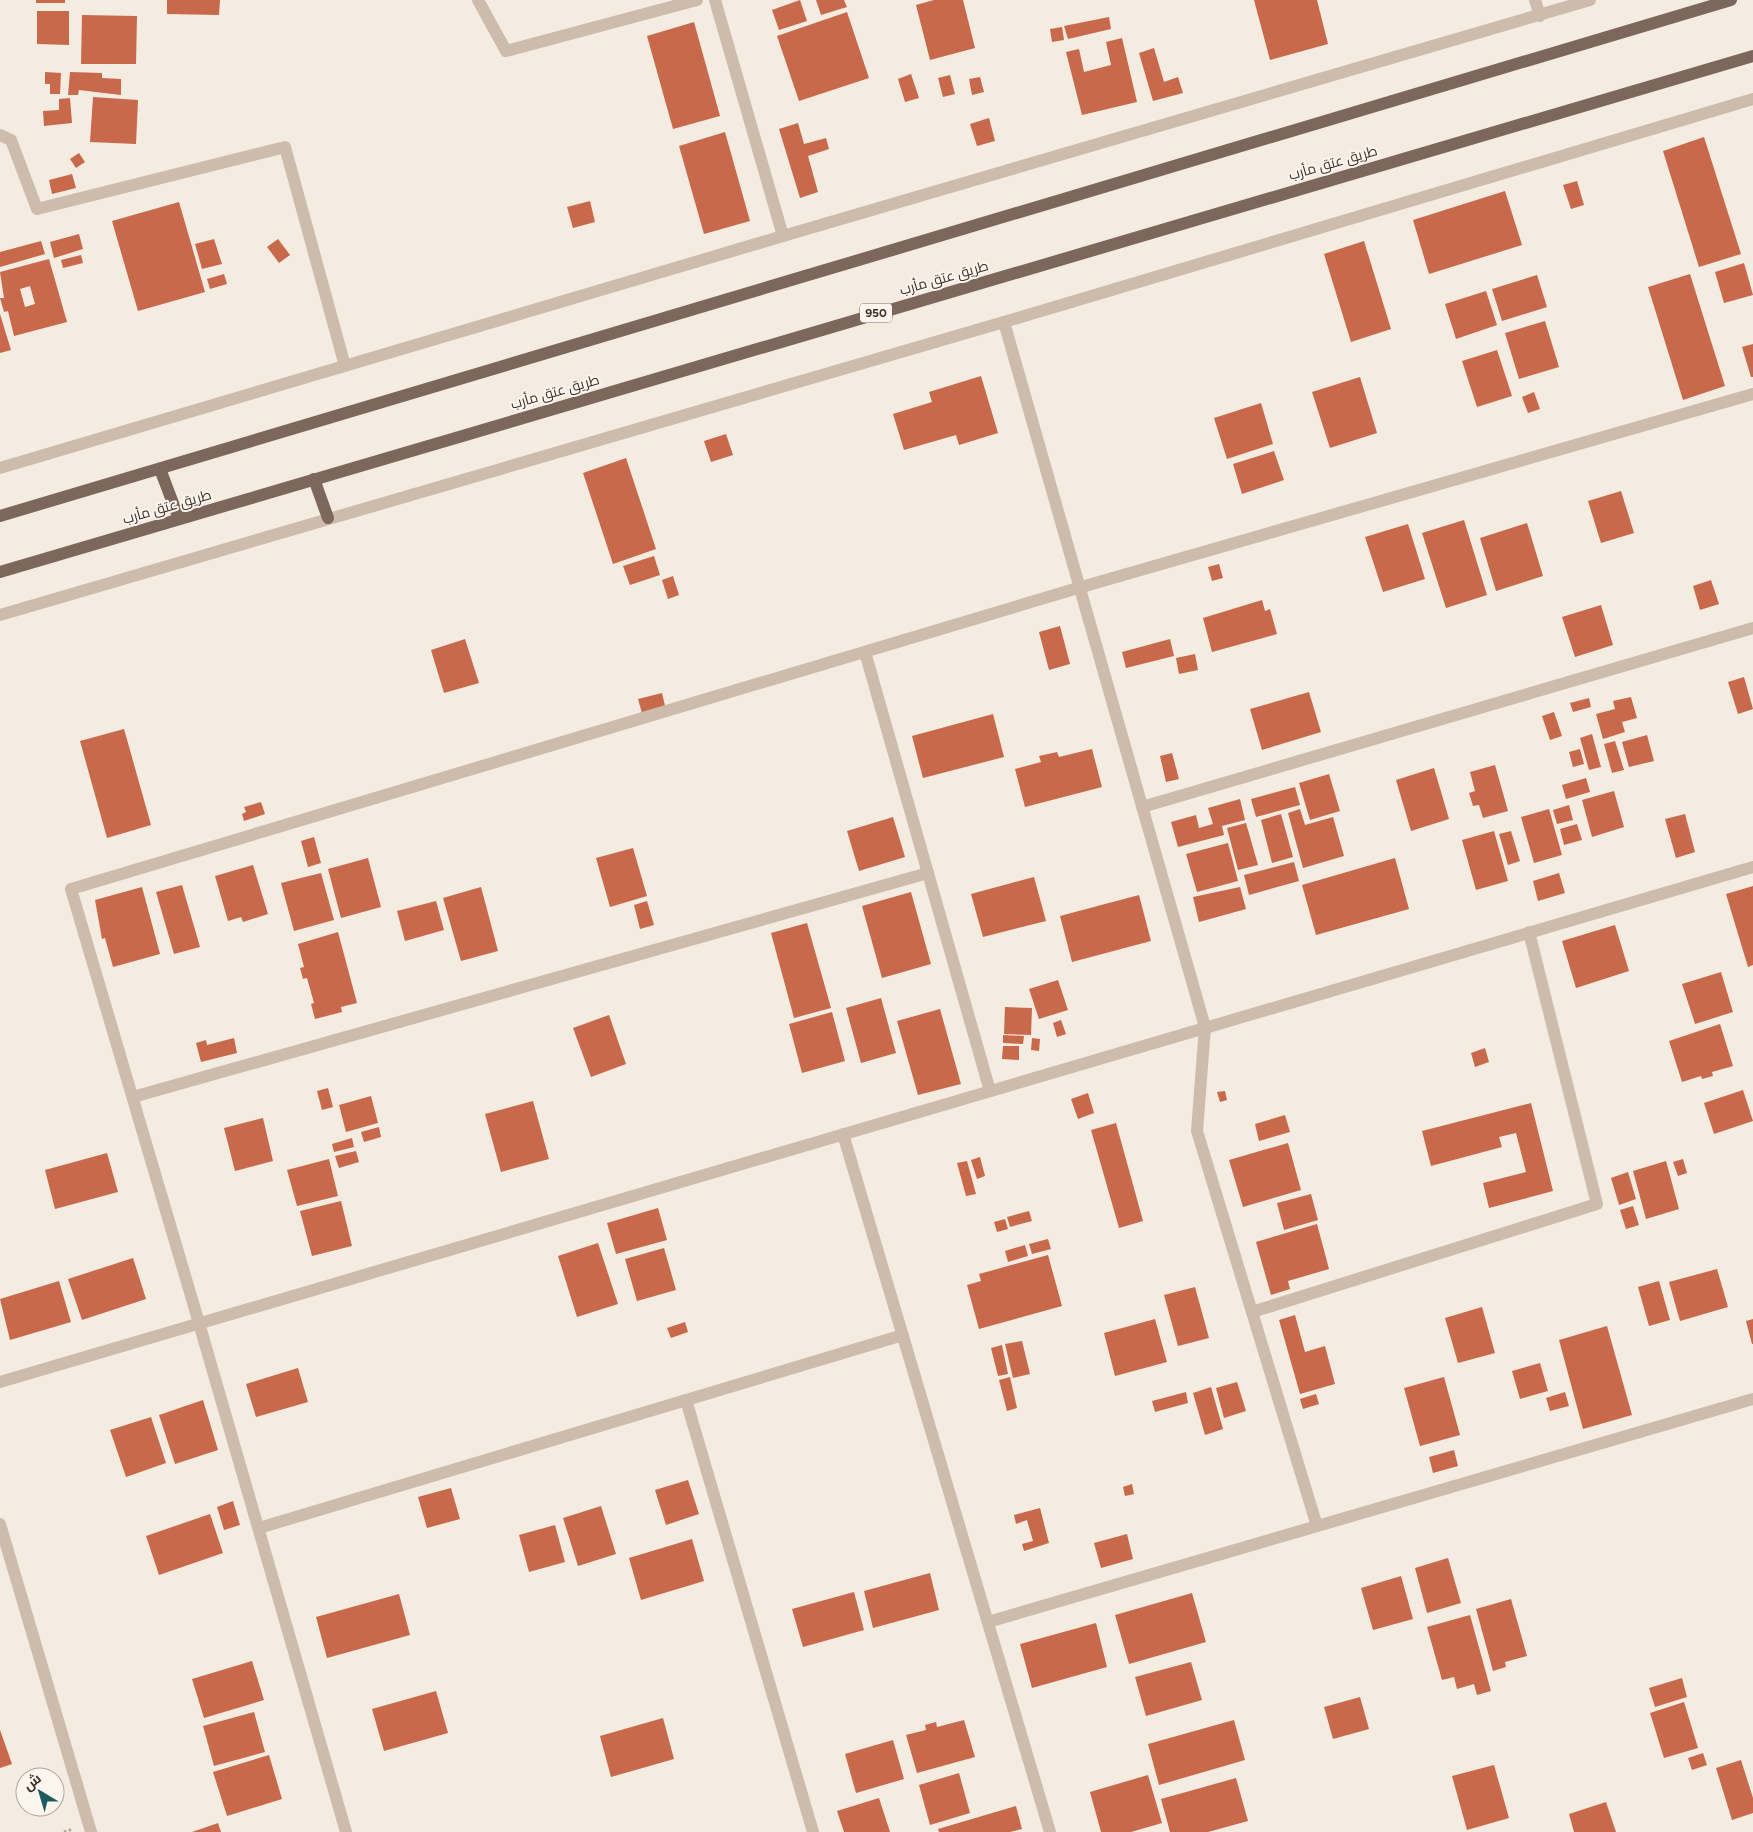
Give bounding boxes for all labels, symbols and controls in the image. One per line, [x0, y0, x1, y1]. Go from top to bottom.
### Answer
street label: طريق عتق مأرب [1286, 141, 1379, 184]
street label: طريق عتق مأرب [897, 256, 990, 299]
road number: 950 [860, 304, 892, 322]
street label: طريق عتق مأرب [508, 370, 601, 413]
street label: طريق عتق مأرب [120, 485, 213, 528]
north arrow [15, 1767, 65, 1817]
text: ش [20, 1770, 45, 1794]

